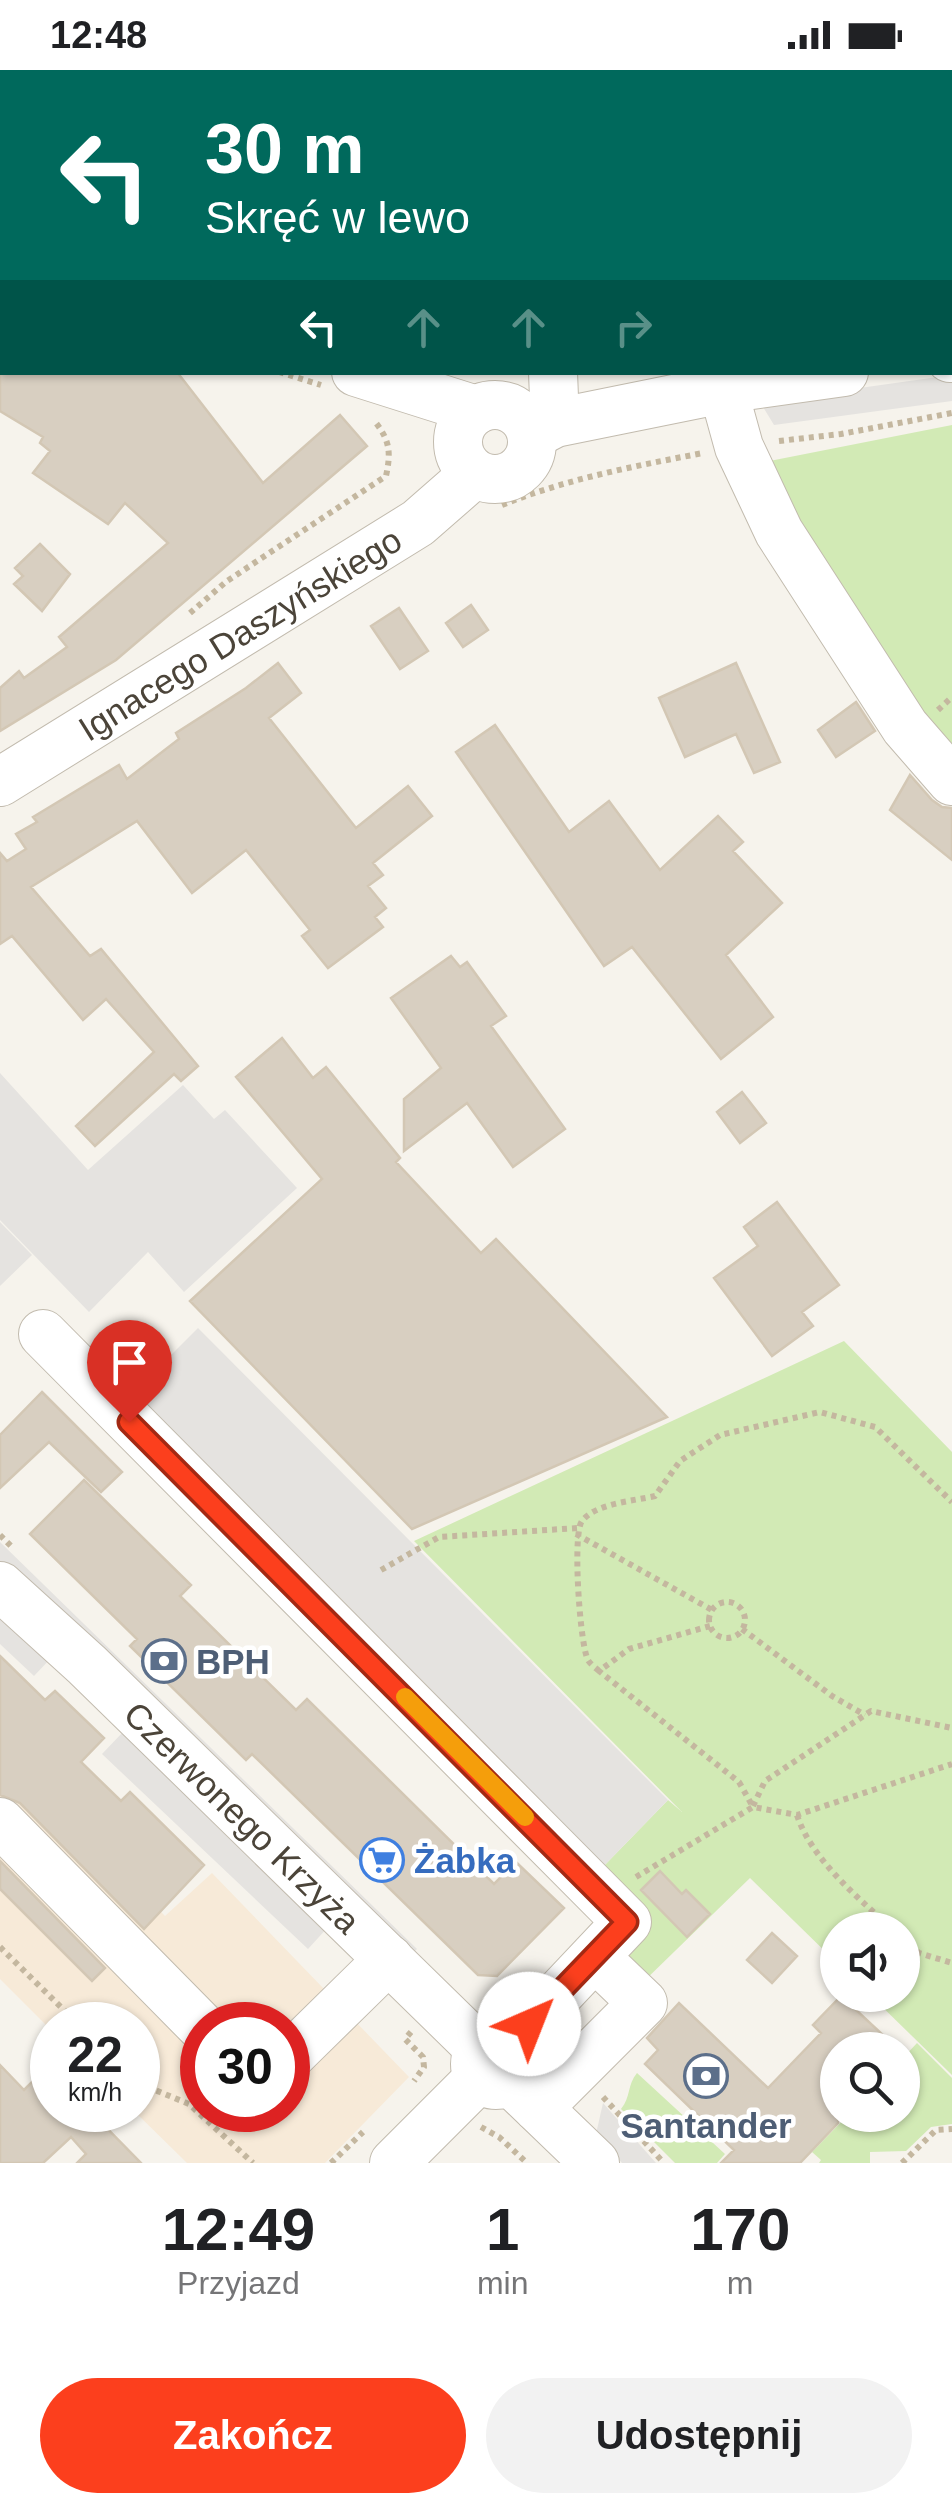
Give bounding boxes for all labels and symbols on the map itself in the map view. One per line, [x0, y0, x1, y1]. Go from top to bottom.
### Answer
street label: Ignacego Daszyńskiego [71, 519, 408, 748]
pin [87, 1320, 172, 1423]
bank icon: BPH [141, 1638, 187, 1684]
place label: BPH [196, 1642, 270, 1681]
street label: Czerwonego Krzyża [117, 1694, 369, 1941]
supermarket icon: Żabka [359, 1837, 405, 1883]
place label: Żabka [414, 1841, 516, 1880]
position arrow [477, 1972, 581, 2076]
speed limit sign: 30 [180, 2002, 310, 2132]
bank icon: Santander [683, 2053, 729, 2099]
place label: Santander [620, 2106, 792, 2145]

